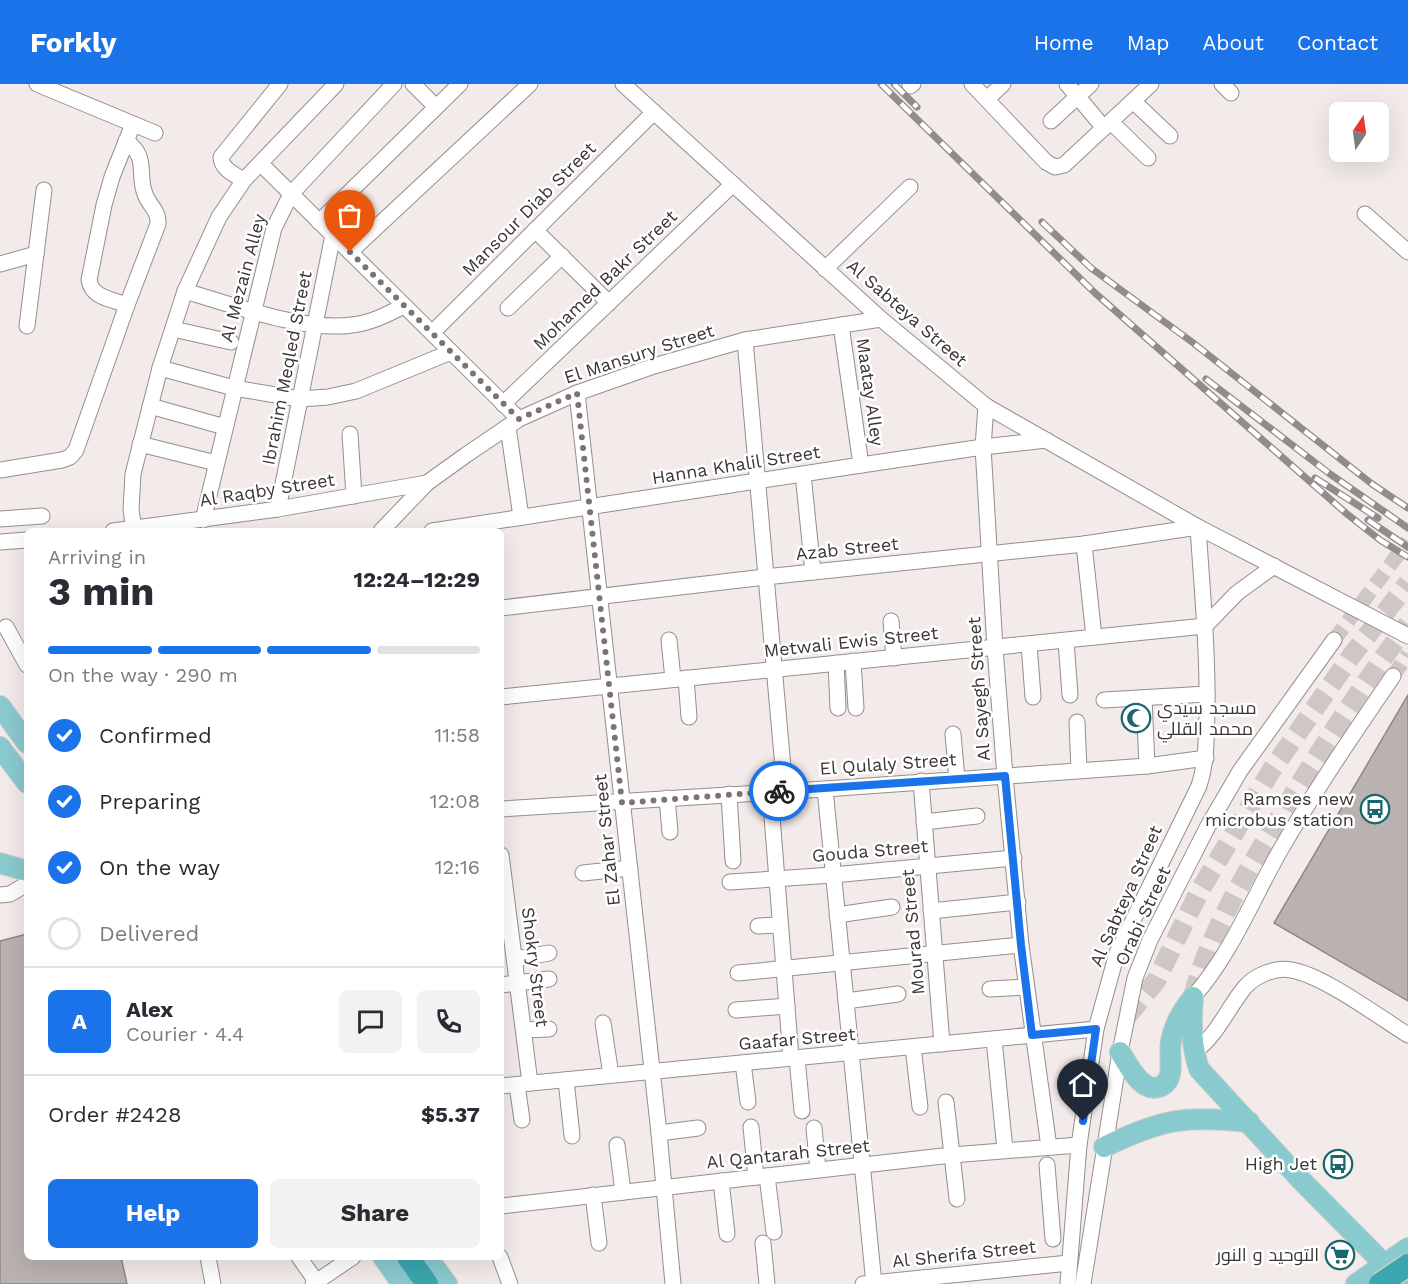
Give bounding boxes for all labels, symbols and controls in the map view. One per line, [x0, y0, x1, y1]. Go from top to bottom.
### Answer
text: Forkly [30, 26, 116, 59]
text: Home [1034, 30, 1094, 55]
text: Map [1127, 30, 1170, 55]
text: About [1203, 30, 1264, 55]
text: Contact [1297, 30, 1378, 55]
north arrow [1329, 102, 1389, 162]
map controls [1329, 102, 1389, 162]
street label: Mansour Diab Street [457, 137, 600, 280]
pin [324, 190, 375, 252]
icon: bag [333, 199, 366, 232]
street label: Mohamed Bakr Street [528, 205, 681, 354]
street label: Al Mezain Alley [215, 211, 270, 344]
street label: Al Sabteya Street [843, 255, 972, 371]
street label: Ibrahim Meqled Street [257, 269, 316, 467]
street label: El Mansury Street [561, 319, 717, 388]
street label: Maatay Alley [853, 337, 889, 448]
street label: Hanna Khalil Street [650, 441, 822, 488]
street label: Al Raqby Street [198, 468, 336, 511]
street label: Azab Street [794, 533, 900, 564]
text: Arriving in [48, 545, 146, 569]
text: 12:24–12:29 [353, 567, 480, 592]
text: 3 min [48, 569, 155, 614]
street label: Al Sayegh Street [963, 616, 994, 762]
street label: Metwali Ewis Street [763, 622, 940, 661]
text: On the way · 290 m [48, 663, 238, 687]
place label: مسجد سيدي محمد القللي [1157, 697, 1257, 743]
mosque icon: مسجد سيدي محمد القللي [1120, 702, 1152, 734]
icon: check [48, 719, 81, 752]
text: Confirmed [99, 723, 212, 748]
text: 11:58 [435, 723, 480, 747]
street label: El Qulaly Street [819, 748, 957, 779]
courier [749, 761, 809, 821]
street label: El Zahar Street [589, 773, 624, 907]
icon: bike [763, 775, 796, 808]
icon: check [48, 785, 81, 818]
place label: Ramses new microbus station [1205, 788, 1354, 830]
text: Preparing [99, 789, 200, 814]
text: 12:08 [430, 789, 480, 813]
bus stop icon: Ramses new microbus station [1359, 793, 1391, 825]
street label: Al Sabteya Street [1085, 822, 1166, 970]
street label: Gouda Street [811, 835, 929, 866]
icon: check [48, 851, 81, 884]
text: On the way [99, 855, 220, 880]
text: 12:16 [435, 855, 480, 879]
street label: Orabi Street [1110, 862, 1175, 969]
street label: Mourad Street [897, 868, 928, 996]
street label: Shokry Street [518, 906, 553, 1028]
text: Delivered [99, 921, 199, 946]
button: chat [339, 990, 402, 1053]
button: phone [417, 990, 480, 1053]
text: Alex [126, 997, 173, 1022]
text: A [72, 1009, 87, 1034]
text: Courier · 4.4 [126, 1022, 244, 1046]
street label: Gaafar Street [738, 1023, 857, 1054]
pin [1057, 1059, 1108, 1121]
icon: home [1066, 1068, 1099, 1101]
text: Order #2428 [48, 1102, 181, 1127]
text: $5.37 [421, 1102, 480, 1127]
street label: Al Qantarah Street [705, 1134, 871, 1173]
bus stop icon: High Jet [1322, 1148, 1354, 1180]
place label: High Jet [1245, 1153, 1317, 1174]
button: Help [48, 1179, 258, 1248]
button: Share [270, 1179, 480, 1248]
street label: Al Sherifa Street [891, 1235, 1037, 1272]
supermarket icon: التوحيد و النور [1324, 1239, 1356, 1271]
place label: التوحيد و النور [1215, 1244, 1319, 1266]

